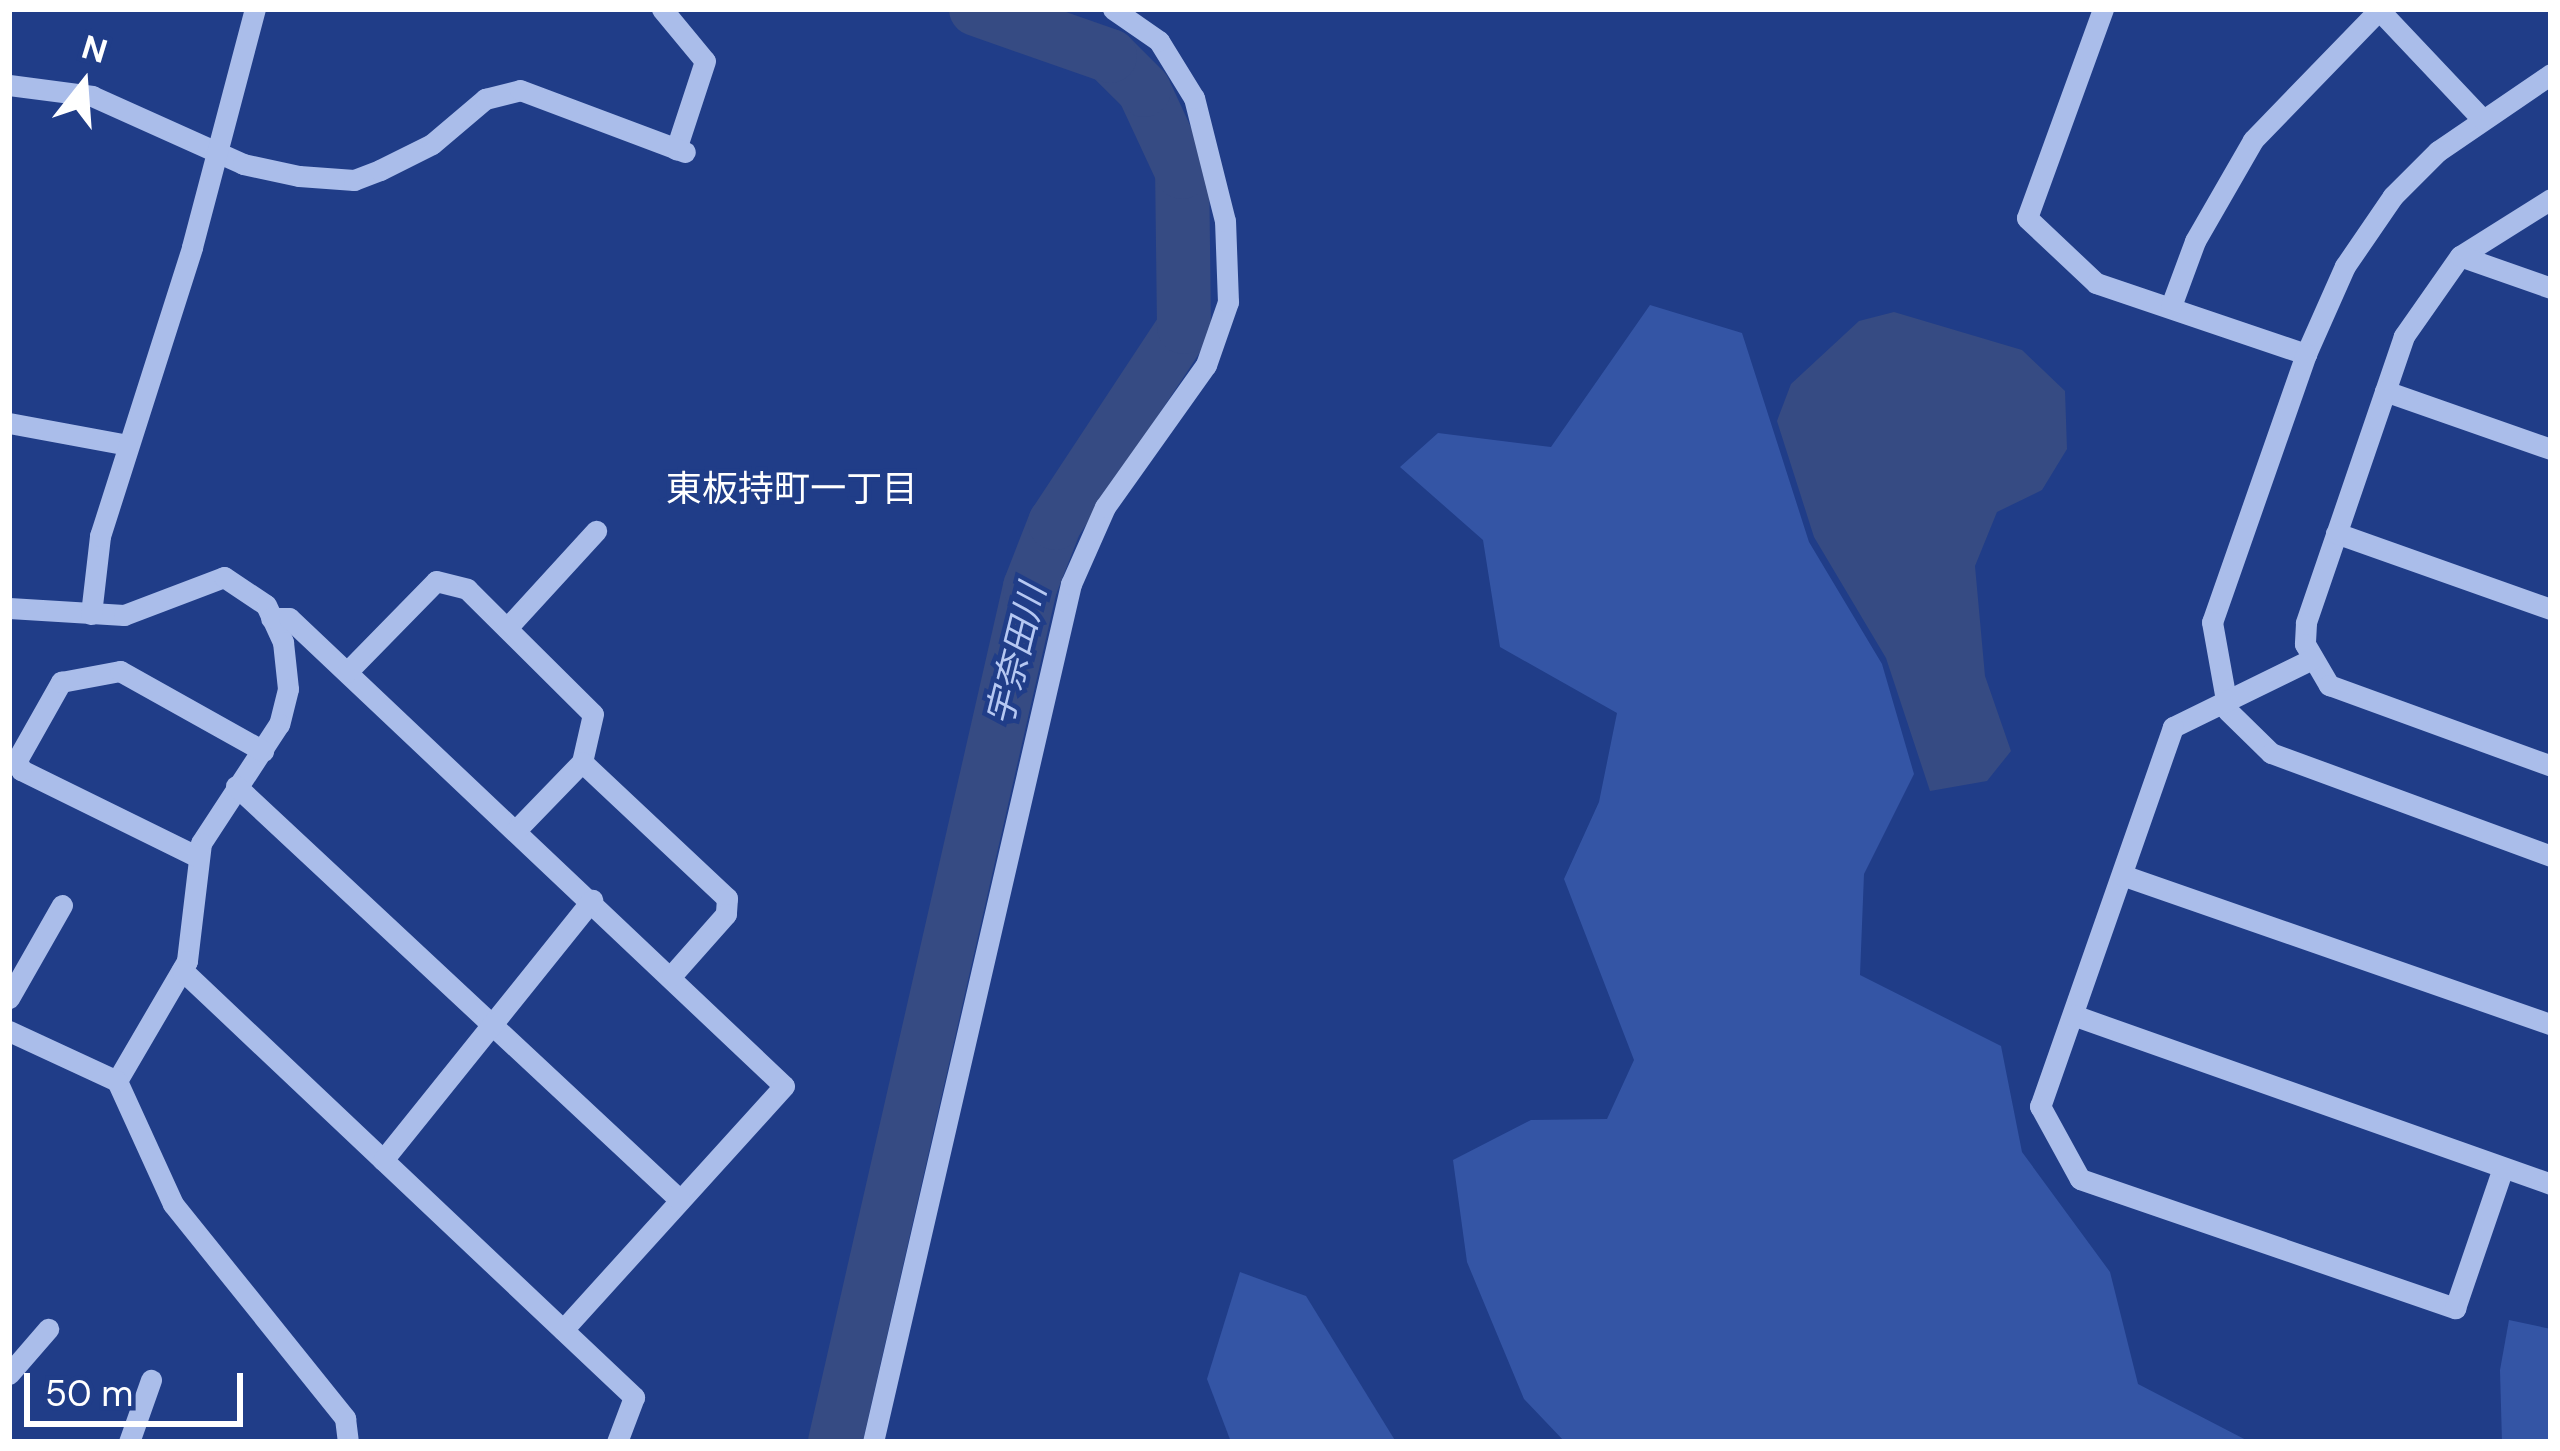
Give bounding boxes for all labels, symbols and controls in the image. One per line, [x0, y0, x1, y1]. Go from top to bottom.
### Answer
north arrow [24, 24, 144, 144]
text: N [77, 25, 112, 73]
district label: 東板持町一丁目 [666, 467, 918, 511]
water label: 宇奈田川 [978, 580, 1054, 730]
scale bar [30, 1349, 249, 1423]
text: 50 m [45, 1370, 133, 1417]

